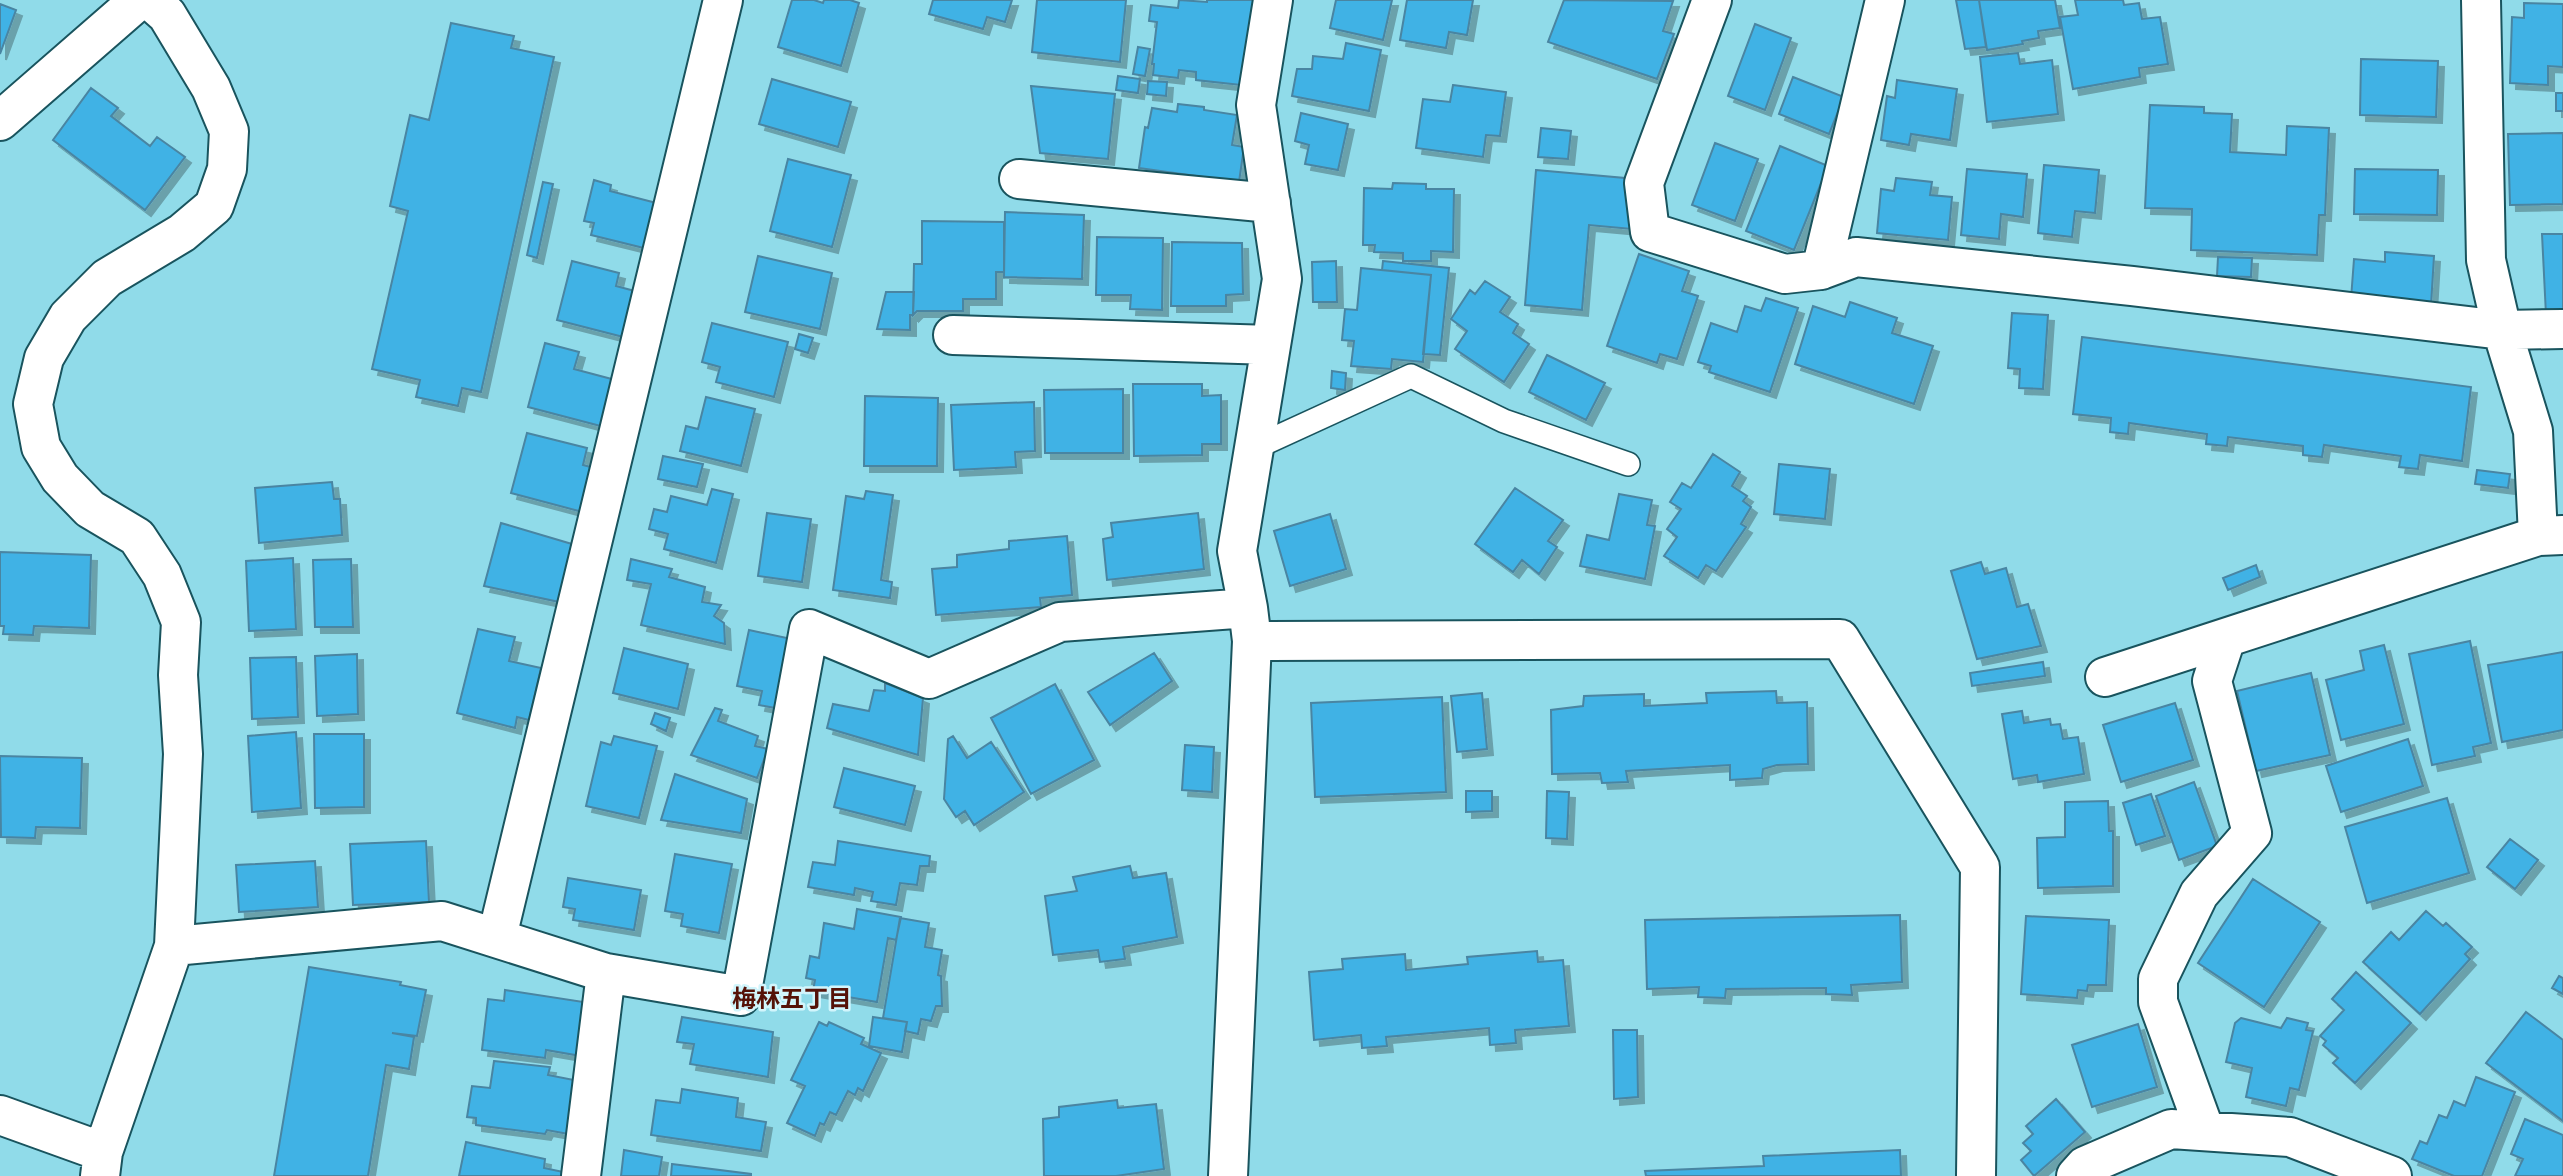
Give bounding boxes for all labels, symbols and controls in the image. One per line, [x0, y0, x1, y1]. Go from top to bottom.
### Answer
district label: 梅林五丁目 [732, 985, 852, 1014]

